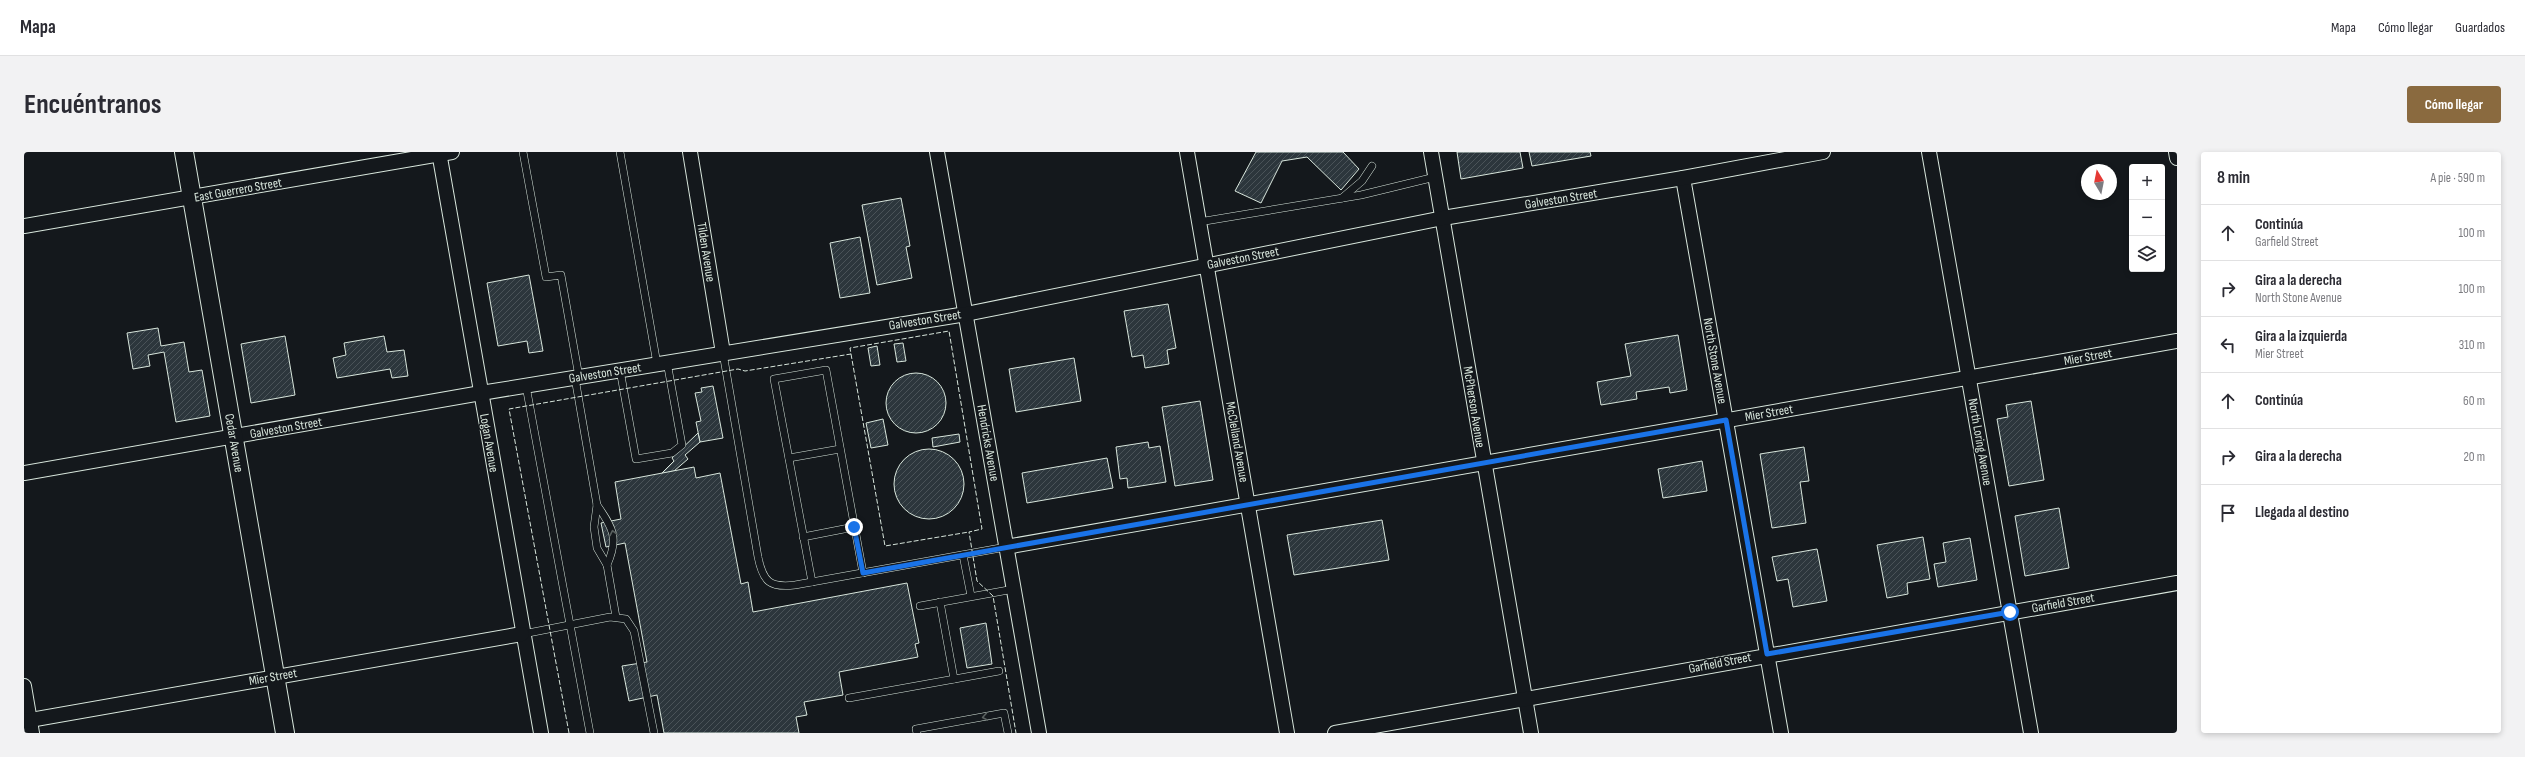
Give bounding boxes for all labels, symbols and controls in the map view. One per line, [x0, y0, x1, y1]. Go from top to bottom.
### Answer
text: Mapa [20, 16, 56, 39]
text: Mapa [2331, 19, 2356, 36]
text: Cómo llegar [2378, 19, 2433, 36]
text: Guardados [2455, 19, 2505, 36]
button: Cómo llegar [2407, 86, 2501, 123]
text: Encuéntranos [24, 88, 162, 121]
north arrow [2081, 164, 2117, 200]
map controls [2129, 164, 2165, 272]
button: + [2129, 164, 2165, 200]
text: 8 min [2217, 168, 2250, 188]
text: A pie · 590 m [2430, 170, 2485, 186]
street label: East Guerrero Street [193, 174, 283, 206]
street label: Galveston Street [1524, 185, 1598, 213]
button: − [2129, 200, 2165, 236]
text: Continúa [2255, 215, 2303, 234]
street label: Tilden Avenue [693, 221, 719, 283]
icon: ahead [2217, 222, 2239, 244]
text: 100 m [2458, 225, 2485, 241]
text: Garfield Street [2255, 234, 2319, 250]
button: layers [2129, 236, 2165, 272]
street label: Galveston Street [1206, 243, 1280, 273]
text: Gira a la derecha [2255, 271, 2342, 290]
icon: right [2217, 278, 2239, 300]
text: 100 m [2458, 281, 2485, 297]
text: North Stone Avenue [2255, 290, 2342, 306]
street label: Galveston Street [888, 306, 962, 334]
street label: North Stone Avenue [1700, 317, 1730, 405]
text: Gira a la izquierda [2255, 327, 2347, 346]
icon: left [2217, 334, 2239, 356]
text: 310 m [2459, 337, 2485, 353]
street label: Mier Street [2063, 345, 2113, 369]
text: Mier Street [2255, 346, 2304, 362]
street label: Galveston Street [568, 359, 642, 387]
street label: McPherson Avenue [1460, 365, 1488, 449]
icon: ahead [2217, 390, 2239, 412]
text: Continúa [2255, 391, 2303, 410]
text: 60 m [2463, 393, 2485, 409]
street label: North Loring Avenue [1964, 397, 1996, 487]
street label: McClelland Avenue [1222, 400, 1252, 484]
street label: Mier Street [1744, 401, 1794, 425]
street label: Hendricks Avenue [973, 403, 1003, 483]
street label: Cedar Avenue [221, 412, 247, 474]
street label: Logan Avenue [476, 412, 502, 474]
street label: Galveston Street [249, 414, 323, 442]
icon: right [2217, 446, 2239, 468]
text: Gira a la derecha [2255, 447, 2342, 466]
text: 20 m [2463, 449, 2485, 465]
icon: arrive [2217, 502, 2239, 524]
text: Llegada al destino [2255, 503, 2349, 522]
route end [845, 518, 863, 536]
one-way arrow [609, 530, 617, 536]
street label: Garfield Street [2030, 590, 2096, 616]
route start [2001, 603, 2019, 621]
street label: Garfield Street [1687, 649, 1753, 677]
street label: Mier Street [248, 665, 298, 689]
one-way arrow [982, 712, 988, 720]

